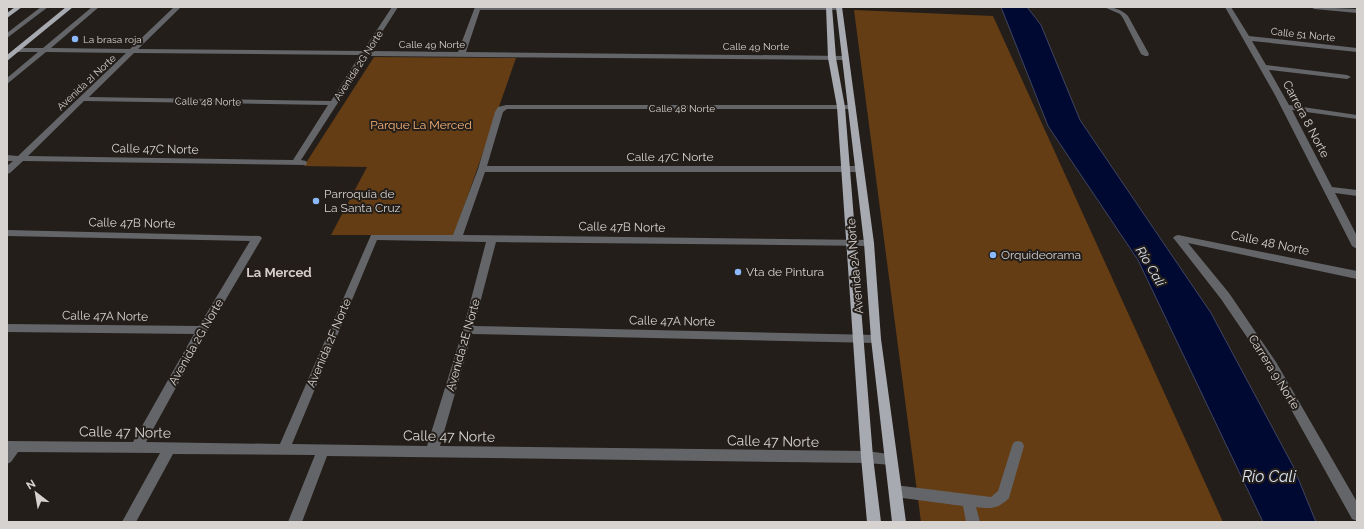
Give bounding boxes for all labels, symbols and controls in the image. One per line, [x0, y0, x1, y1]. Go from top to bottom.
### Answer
street label: Calle 51 Norte [1270, 26, 1336, 43]
street label: Avenida 2G Norte [332, 28, 385, 102]
marker: La brasa roja [70, 34, 80, 44]
place label: La brasa roja [83, 34, 142, 45]
street label: Calle 49 Norte [399, 39, 465, 50]
street label: Calle 49 Norte [723, 41, 789, 52]
street label: Avenida 2I Norte [55, 52, 118, 112]
street label: Carrera 8 Norte [1280, 78, 1332, 160]
street label: Calle 48 Norte [175, 95, 241, 108]
street label: Calle 48 Norte [649, 103, 715, 114]
park label: Parque La Merced [370, 118, 472, 132]
street label: Calle 47C Norte [111, 141, 199, 157]
street label: Calle 47C Norte [626, 150, 714, 164]
place label: Parroquia de La Santa Cruz [324, 187, 401, 215]
marker: Parroquia de La Santa Cruz [311, 196, 321, 206]
street label: Calle 47B Norte [88, 215, 176, 231]
street label: Avenida 2A Norte [844, 217, 866, 315]
street label: Calle 47B Norte [578, 219, 666, 235]
street label: Calle 48 Norte [1230, 228, 1310, 258]
water label: Río Cali [1133, 244, 1169, 290]
place label: Orquideorama [1001, 248, 1081, 262]
marker: Orquideorama [988, 250, 998, 260]
district label: La Merced [246, 265, 312, 280]
place label: Vta de Pintura [746, 265, 824, 279]
marker: Vta de Pintura [733, 267, 743, 277]
street label: Avenida 2G Norte [166, 296, 226, 388]
street label: Avenida 2F Norte [304, 296, 354, 390]
street label: Avenida 2E Norte [443, 297, 483, 393]
street label: Calle 47A Norte [62, 308, 148, 324]
street label: Calle 47A Norte [629, 313, 715, 329]
street label: Carrera 9 Norte [1245, 332, 1303, 412]
street label: Calle 47 Norte [79, 423, 171, 441]
street label: Calle 47 Norte [403, 427, 495, 445]
street label: Calle 47 Norte [727, 432, 819, 450]
water label: Rio Cali [1242, 467, 1297, 486]
north arrow [16, 473, 56, 513]
text: N [24, 477, 38, 493]

